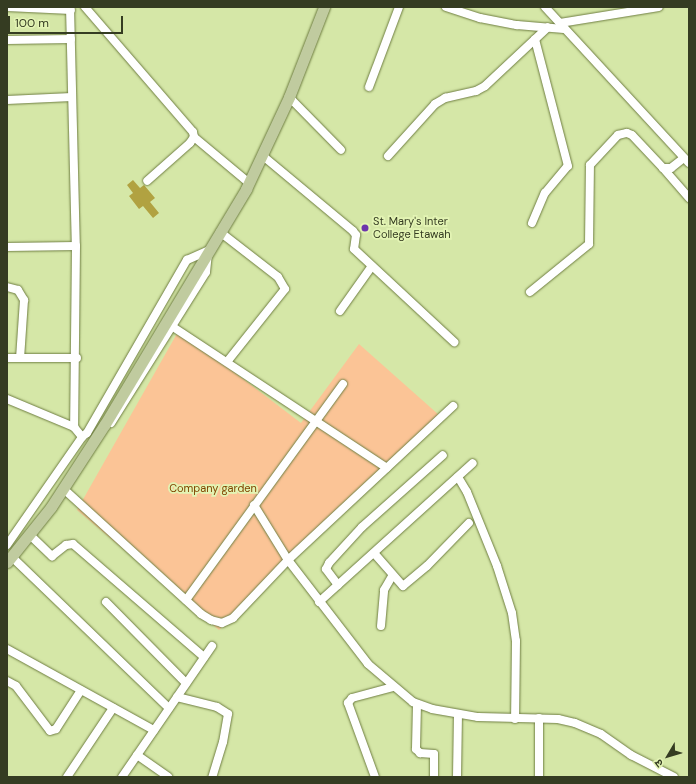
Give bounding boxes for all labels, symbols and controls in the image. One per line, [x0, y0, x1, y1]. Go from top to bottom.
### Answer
scale bar [10, 8, 125, 34]
text: 100 m [15, 15, 49, 31]
place label: St. Mary's Inter College Etawah [373, 215, 451, 241]
marker: St. Mary's Inter College Etawah [360, 223, 370, 233]
park label: Company garden [169, 481, 257, 495]
north arrow [648, 736, 688, 776]
text: उ [651, 757, 666, 770]

